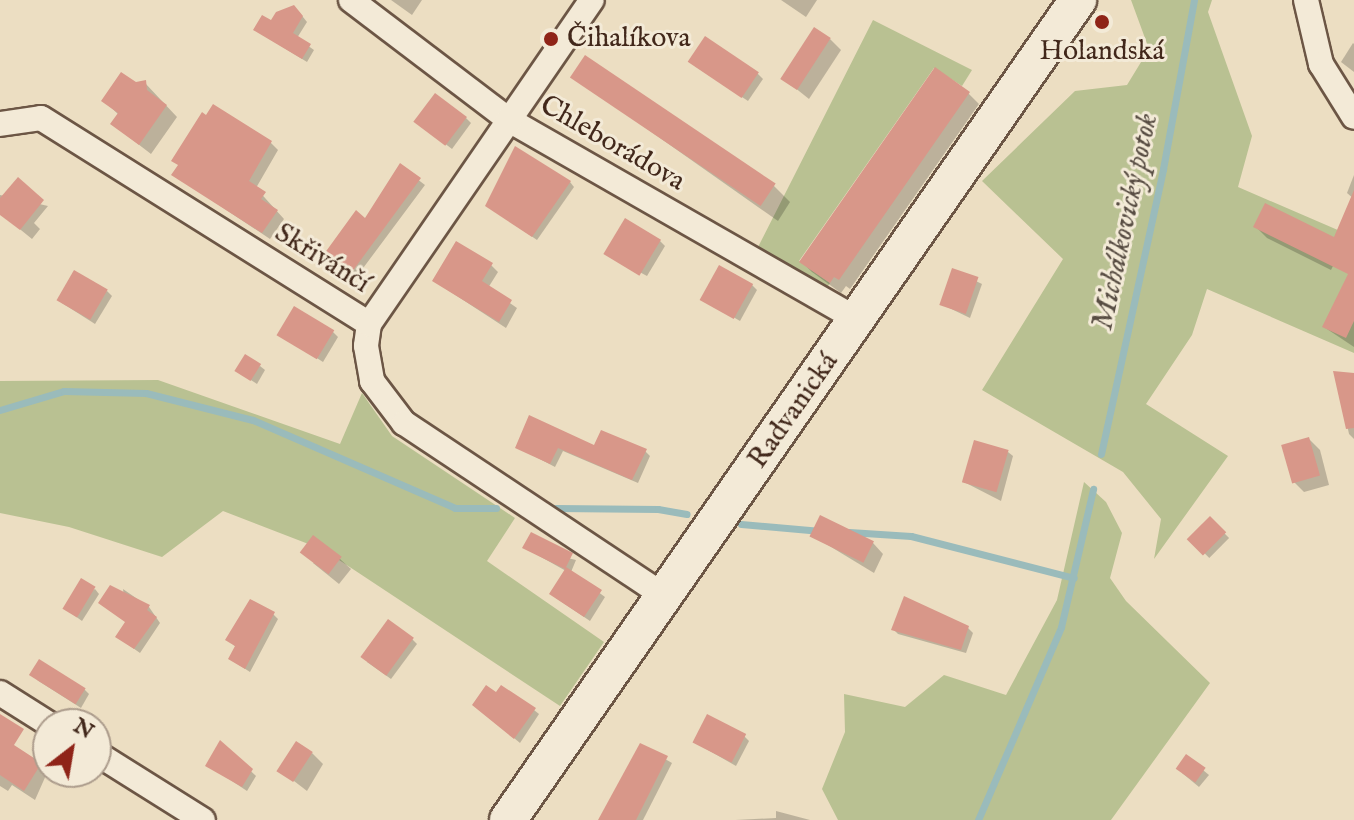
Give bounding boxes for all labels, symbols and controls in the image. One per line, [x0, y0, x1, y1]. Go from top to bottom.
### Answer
marker: Holandská [1093, 13, 1111, 31]
place label: Čihalíkova [567, 22, 691, 56]
marker: Čihalíkova [542, 30, 560, 48]
place label: Holandská [1039, 35, 1165, 69]
street label: Chleborádova [534, 89, 690, 199]
water label: Michálkovický potok [1085, 110, 1167, 334]
street label: Skřivánčí [268, 217, 376, 301]
street label: Radvanická [742, 347, 846, 475]
north arrow [32, 708, 112, 788]
text: N [68, 712, 99, 746]

